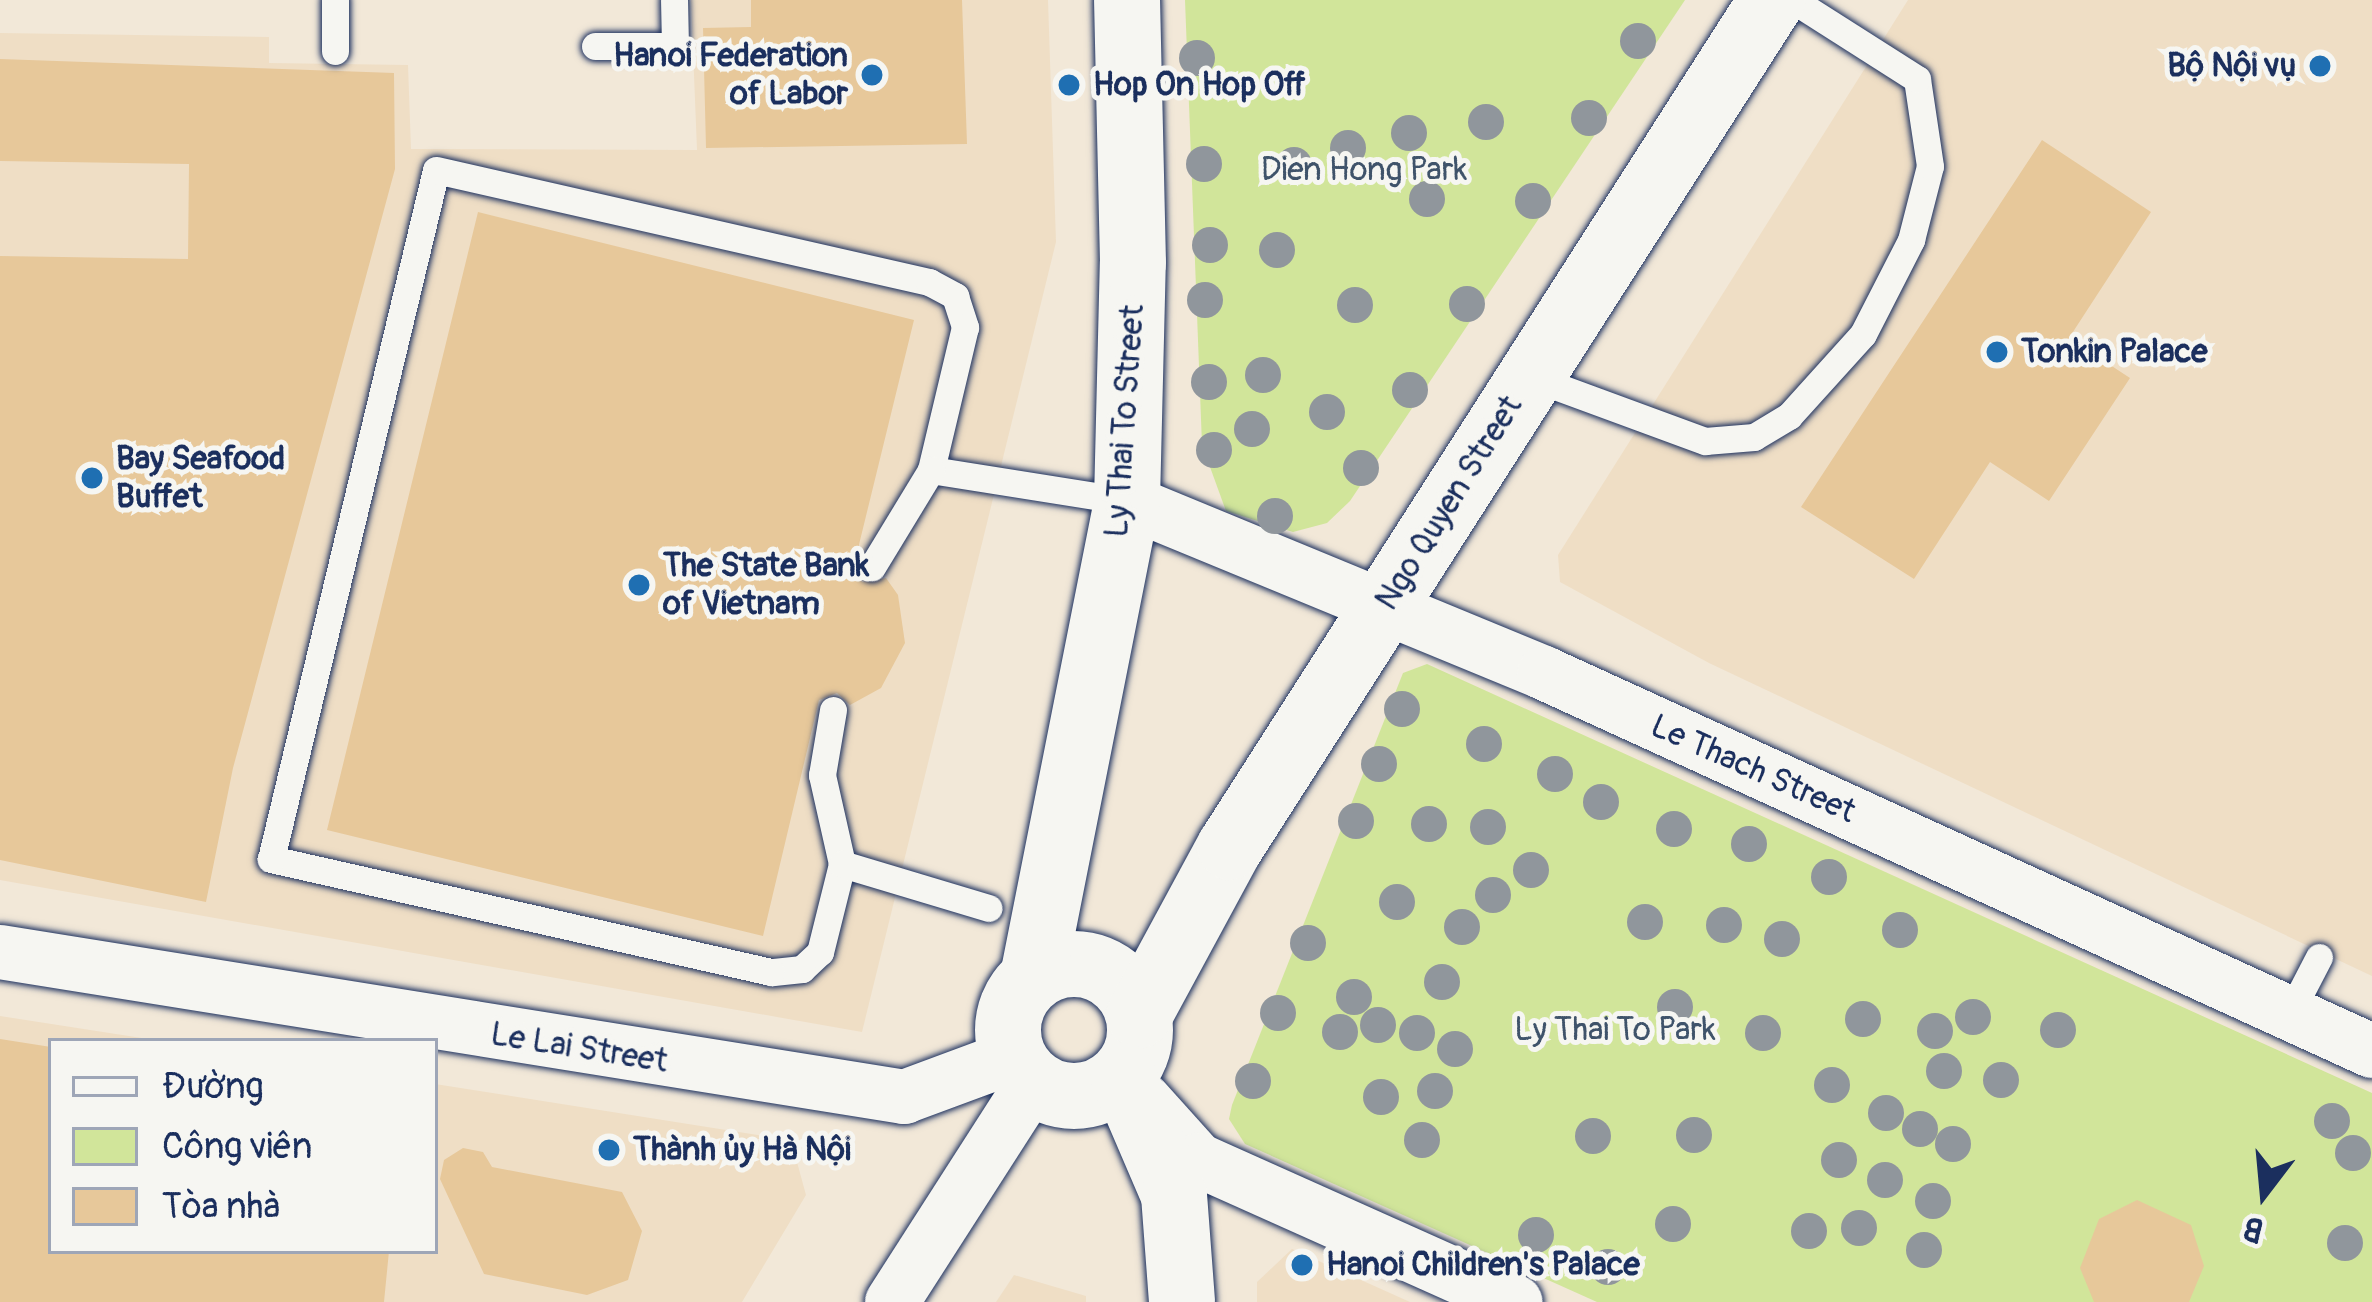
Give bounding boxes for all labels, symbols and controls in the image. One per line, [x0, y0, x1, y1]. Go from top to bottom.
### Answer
place label: Hanoi Federation of Labor [613, 36, 848, 114]
place label: Bộ Nội vụ [2167, 46, 2296, 86]
marker: Bộ Nội vụ [2307, 53, 2333, 79]
marker: Hanoi Federation of Labor [859, 62, 885, 88]
place label: Hop On Hop Off [1093, 65, 1306, 105]
marker: Hop On Hop Off [1056, 72, 1082, 98]
park label: Dien Hong Park [1261, 150, 1467, 190]
street label: Ly Thai To Street [1097, 303, 1153, 539]
place label: Tonkin Palace [2021, 332, 2208, 372]
marker: Tonkin Palace [1984, 339, 2010, 365]
street label: Ngo Quyen Street [1367, 388, 1531, 618]
place label: Bay Seafood Buffet [116, 439, 285, 517]
marker: Bay Seafood Buffet [79, 465, 105, 491]
place label: The State Bank of Vietnam [663, 546, 869, 624]
marker: The State Bank of Vietnam [626, 572, 652, 598]
street label: Le Thach Street [1644, 706, 1862, 832]
park label: Ly Thai To Park [1514, 1010, 1716, 1050]
street label: Le Lai Street [488, 1014, 670, 1082]
legend [48, 1038, 438, 1254]
text: Đường [162, 1064, 264, 1109]
text: Công viên [162, 1124, 312, 1169]
place label: Thành ủy Hà Nội [633, 1130, 851, 1170]
north arrow [2204, 1134, 2324, 1254]
marker: Thành ủy Hà Nội [596, 1137, 622, 1163]
text: Tòa nhà [162, 1184, 280, 1229]
text: B [2239, 1207, 2269, 1251]
place label: Hanoi Children's Palace [1326, 1245, 1640, 1285]
marker: Hanoi Children's Palace [1289, 1252, 1315, 1278]

